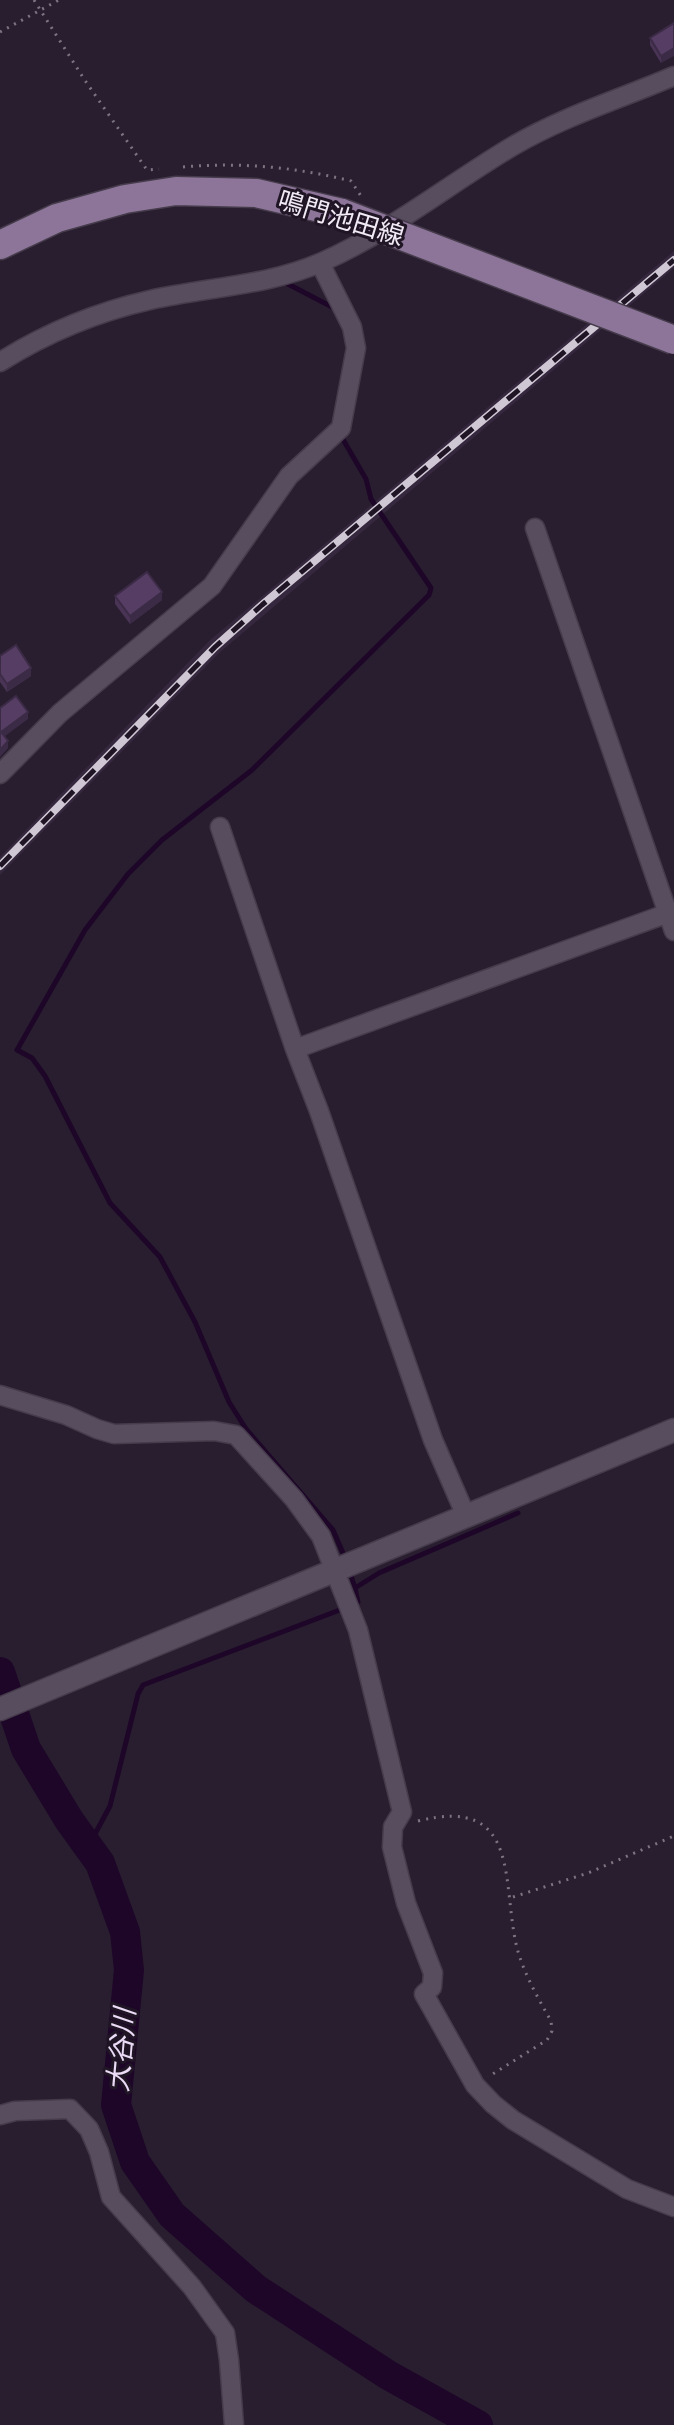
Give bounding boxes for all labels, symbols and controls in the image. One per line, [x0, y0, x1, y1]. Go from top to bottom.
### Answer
street label: 鳴門池田線 [273, 186, 407, 255]
water label: 大谷川 [102, 2004, 146, 2094]

